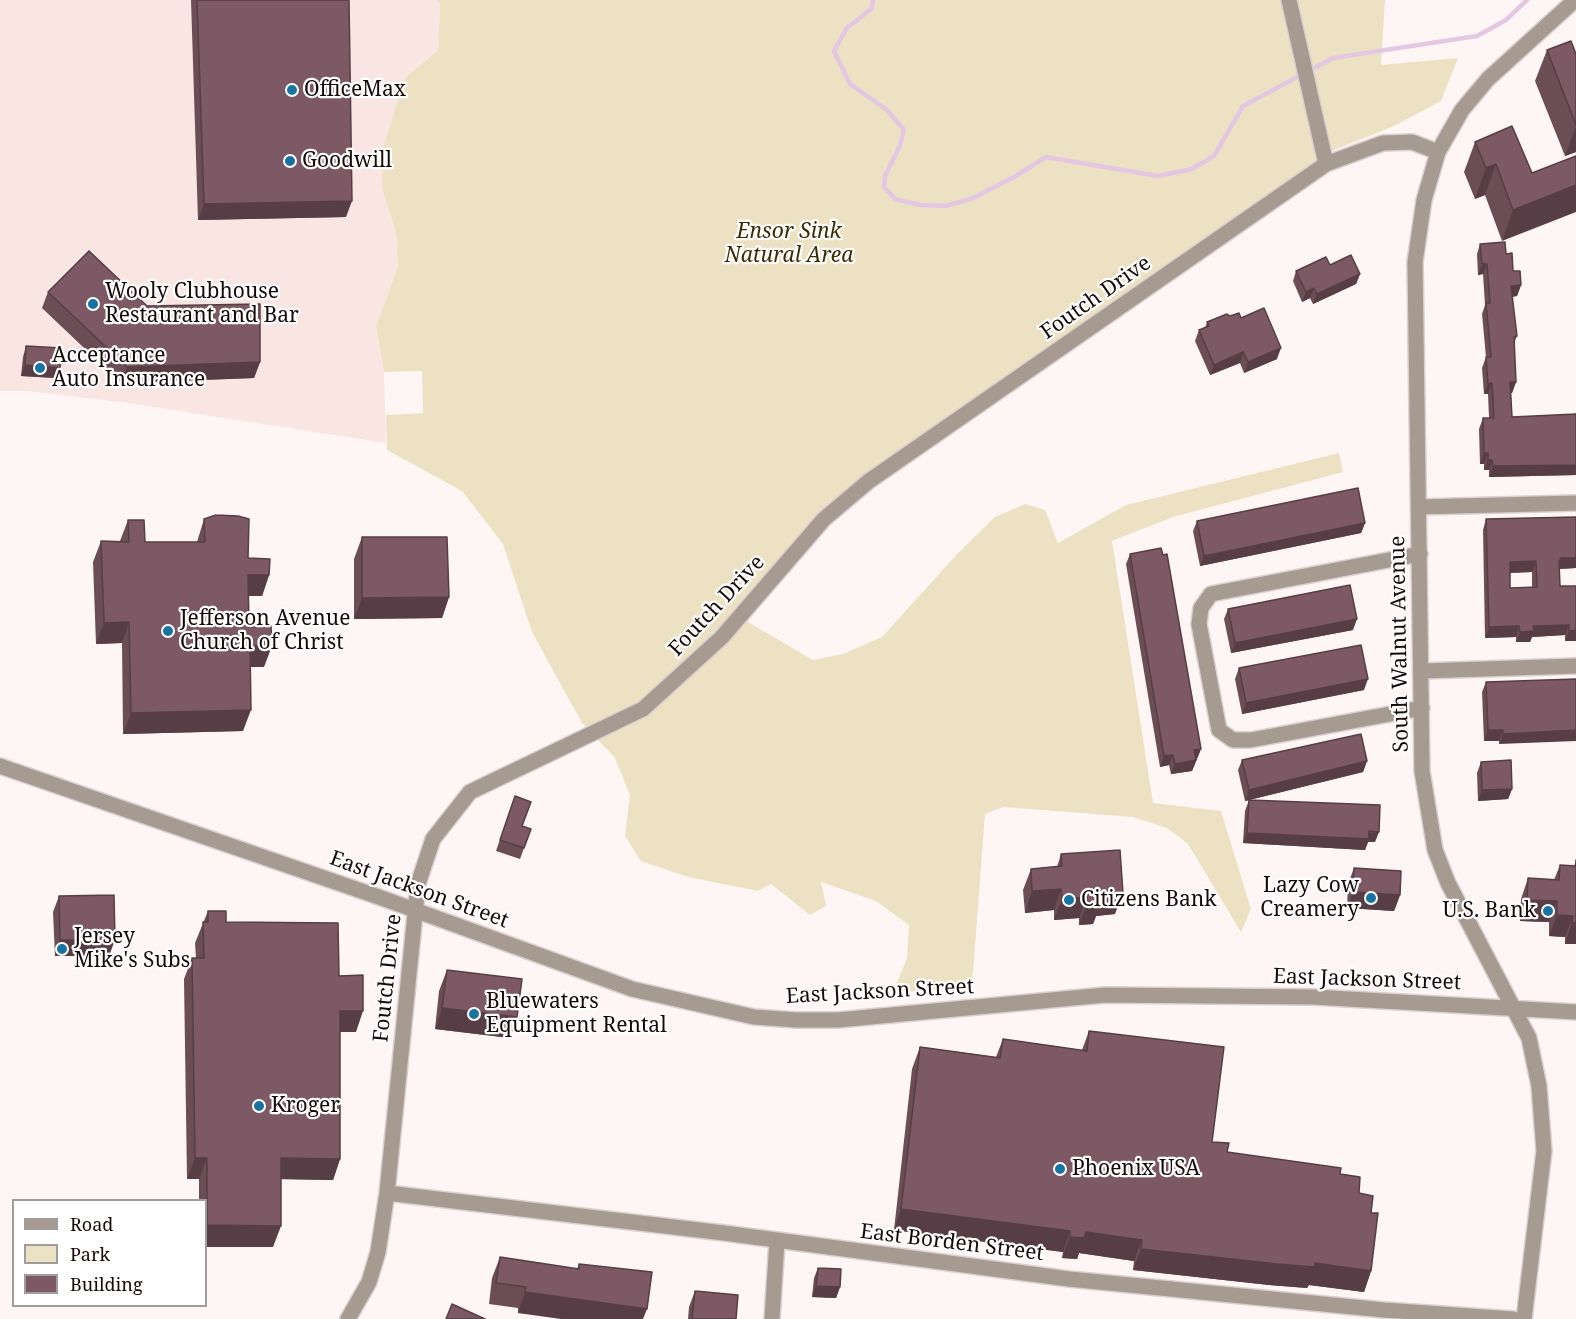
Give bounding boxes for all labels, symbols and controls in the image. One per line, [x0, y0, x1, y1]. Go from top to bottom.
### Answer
place label: OfficeMax [304, 77, 406, 103]
marker: OfficeMax [285, 83, 299, 97]
place label: Goodwill [302, 148, 392, 174]
marker: Goodwill [283, 154, 297, 168]
park label: Ensor Sink Natural Area [725, 219, 853, 269]
street label: Foutch Drive [1036, 251, 1156, 345]
place label: Wooly Clubhouse Restaurant and Bar [105, 279, 299, 329]
marker: Wooly Clubhouse Restaurant and Bar [86, 297, 100, 311]
place label: Acceptance Auto Insurance [52, 343, 205, 393]
marker: Acceptance Auto Insurance [33, 361, 47, 375]
street label: South Walnut Avenue [1386, 535, 1414, 753]
street label: Foutch Drive [664, 550, 770, 662]
place label: Jefferson Avenue Church of Christ [180, 606, 350, 656]
marker: Jefferson Avenue Church of Christ [161, 624, 175, 638]
street label: East Jackson Street [326, 846, 512, 934]
place label: Lazy Cow Creamery [1260, 873, 1359, 923]
place label: Citizens Bank [1081, 887, 1217, 913]
marker: Lazy Cow Creamery [1364, 891, 1378, 905]
marker: Citizens Bank [1062, 893, 1076, 907]
place label: U.S. Bank [1443, 898, 1536, 924]
marker: U.S. Bank [1541, 904, 1555, 918]
street label: Foutch Drive [369, 913, 407, 1043]
place label: Jersey Mike's Subs [74, 924, 190, 974]
marker: Jersey Mike's Subs [55, 942, 69, 956]
street label: East Jackson Street [1272, 964, 1462, 996]
street label: East Jackson Street [785, 974, 975, 1010]
place label: Bluewaters Equipment Rental [486, 989, 667, 1039]
marker: Bluewaters Equipment Rental [467, 1007, 481, 1021]
place label: Kroger [271, 1093, 340, 1119]
marker: Kroger [252, 1099, 266, 1113]
place label: Phoenix USA [1072, 1156, 1200, 1182]
marker: Phoenix USA [1053, 1162, 1067, 1176]
legend [12, 1199, 207, 1307]
text: Road [70, 1212, 113, 1236]
street label: East Borden Street [859, 1219, 1045, 1267]
text: Park [70, 1242, 110, 1266]
text: Building [70, 1272, 143, 1296]

